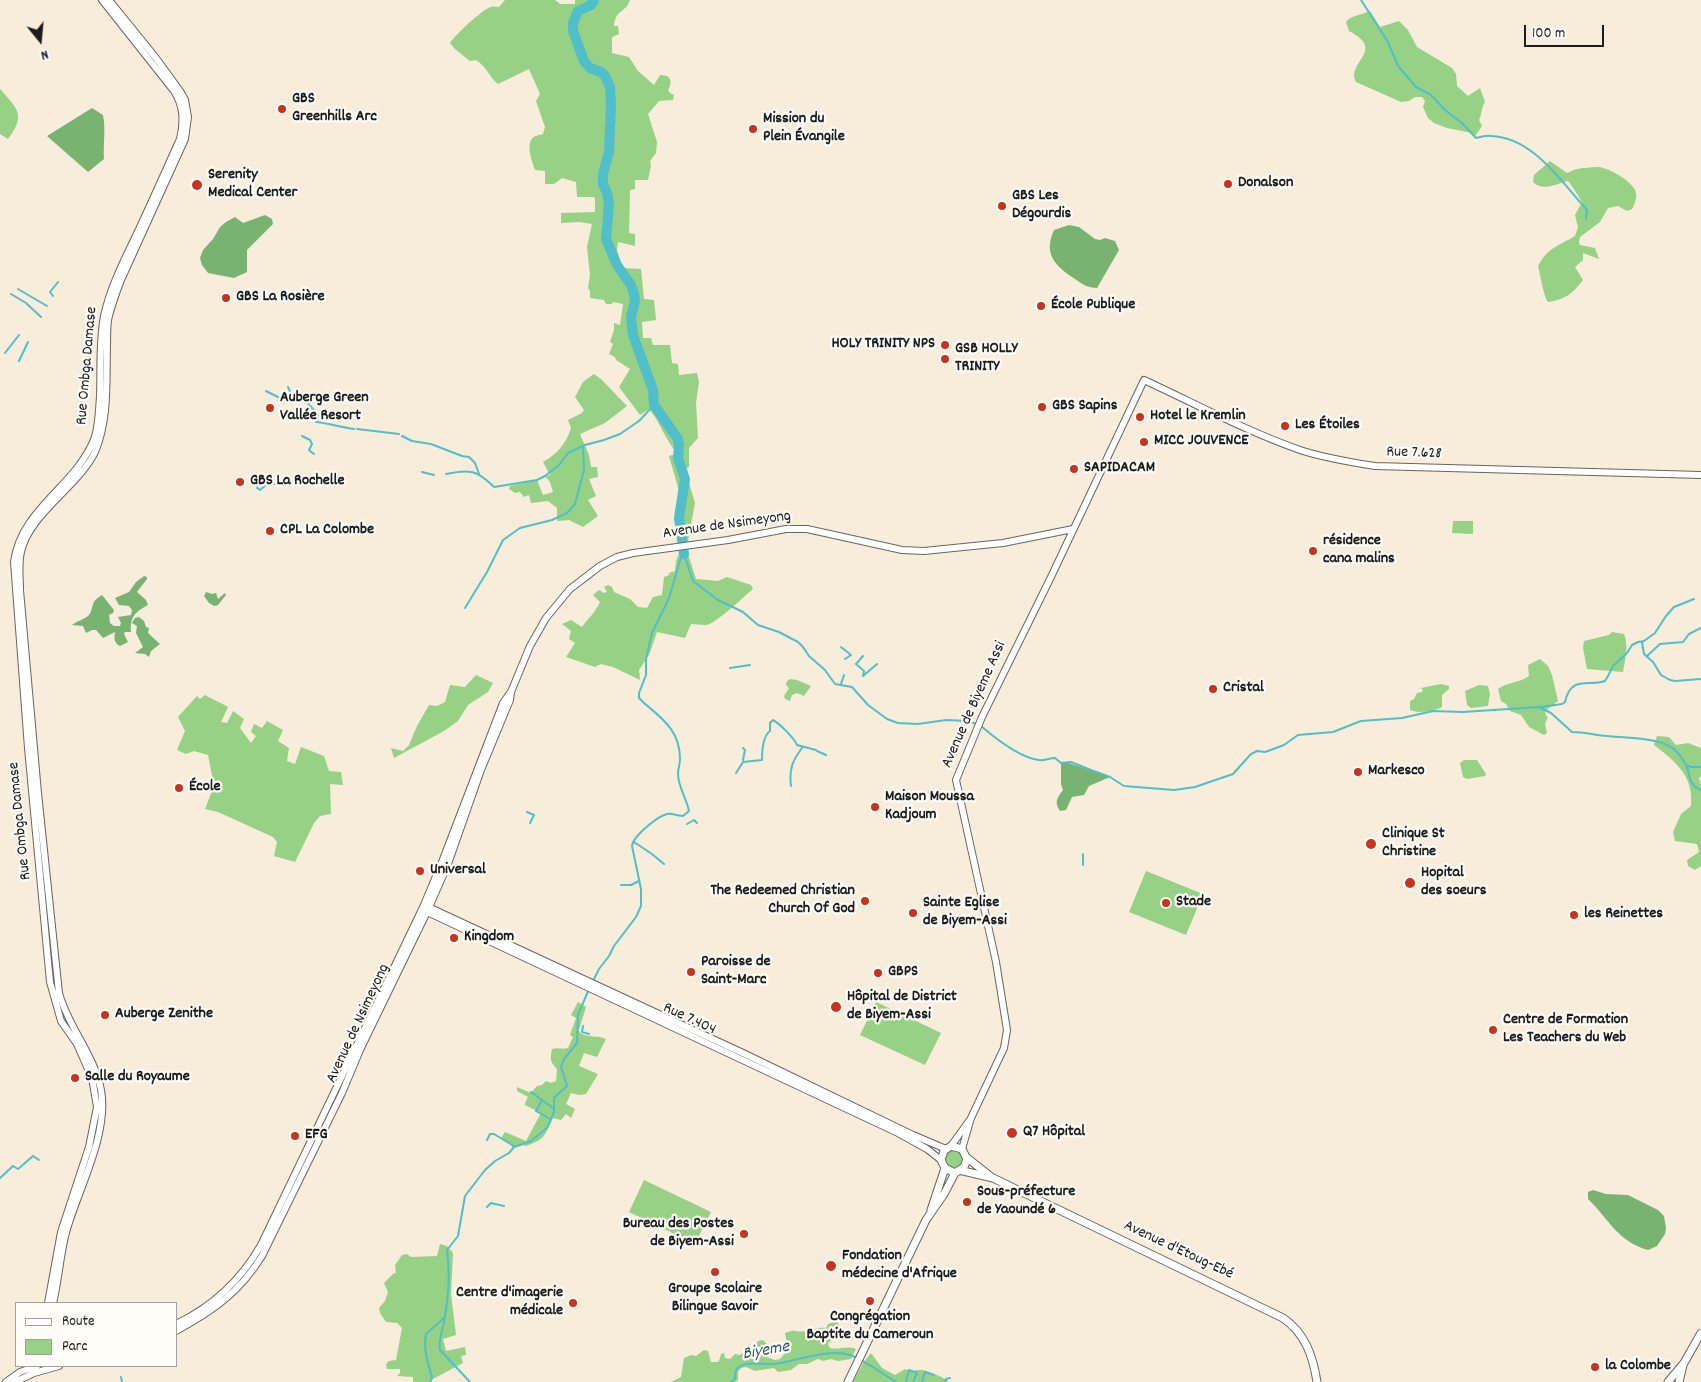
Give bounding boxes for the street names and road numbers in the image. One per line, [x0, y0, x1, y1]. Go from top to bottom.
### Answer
street label: Rue Ombga Damase [73, 306, 103, 426]
street label: Rue 7.628 [1386, 443, 1442, 465]
street label: Avenue de Nsimeyong [662, 507, 792, 545]
street label: Avenue de Biyeme Assi [938, 639, 1012, 771]
street label: Rue Ombga Damase [5, 761, 37, 881]
street label: Avenue de Nsimeyong [323, 961, 395, 1087]
street label: Rue 7.404 [659, 999, 719, 1041]
street label: Avenue d'Etoug-Ebé [1120, 1217, 1236, 1285]

